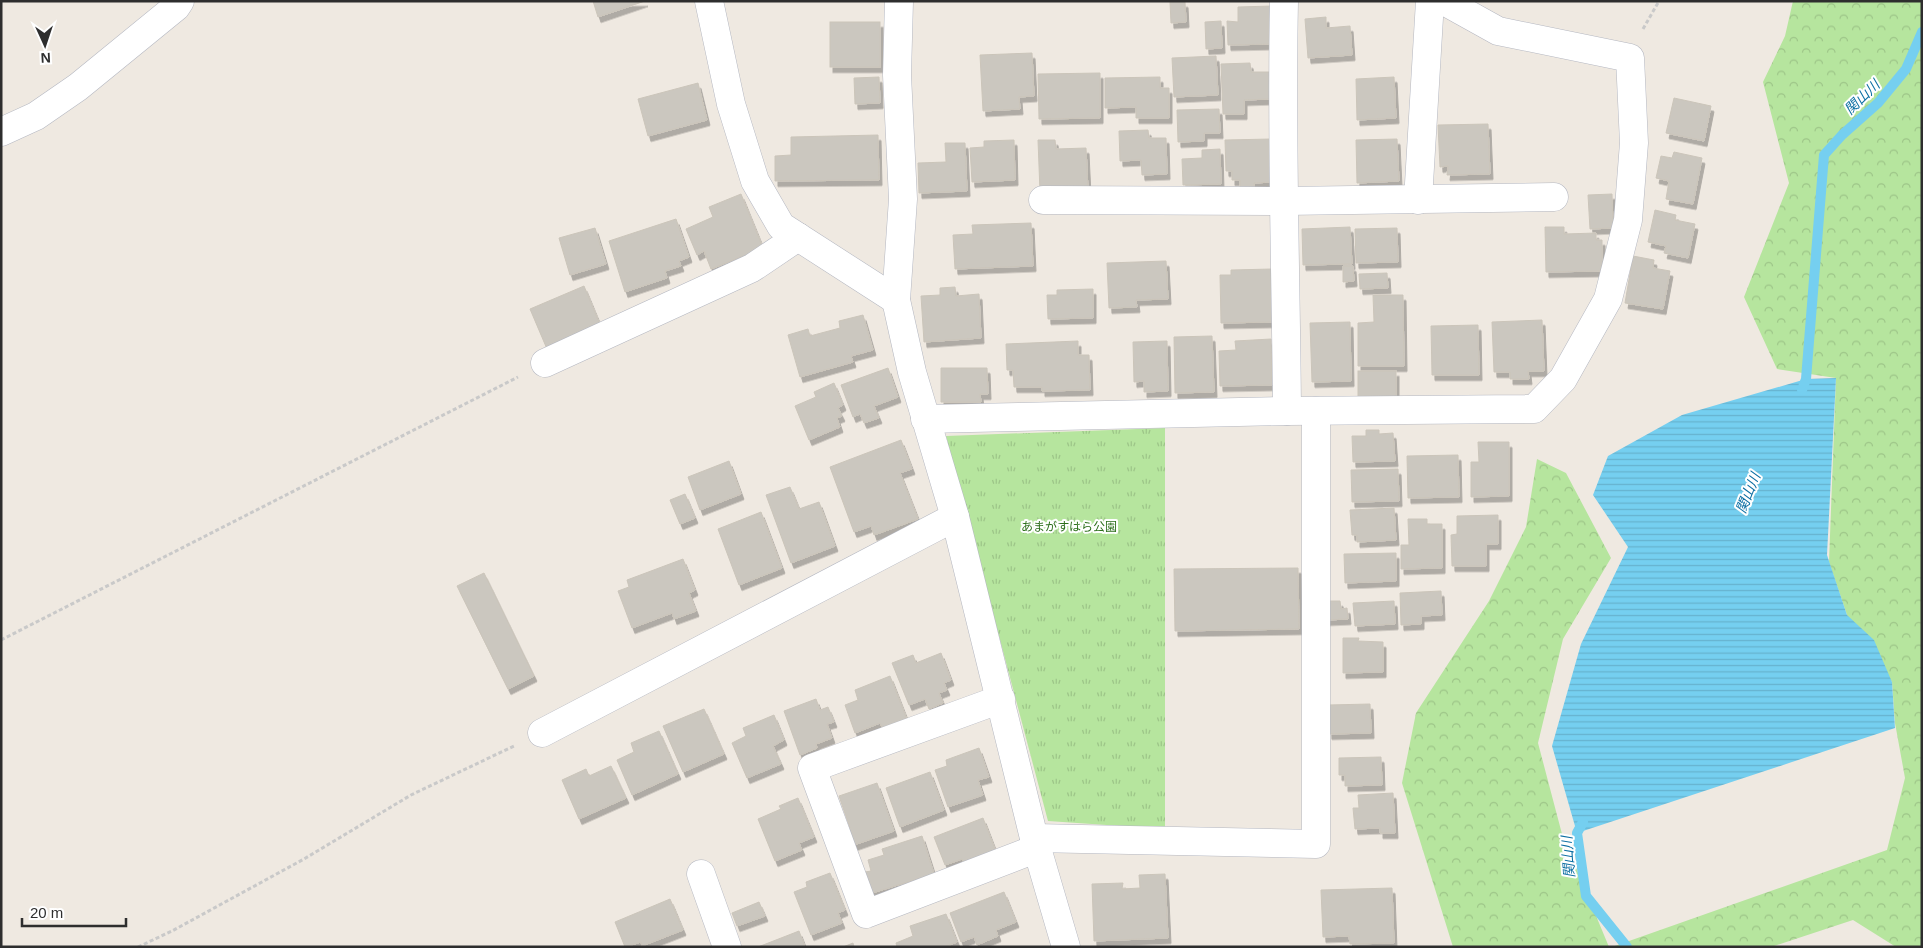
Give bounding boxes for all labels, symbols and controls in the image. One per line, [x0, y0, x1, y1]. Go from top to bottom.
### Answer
north arrow [20, 20, 70, 70]
text: N [40, 50, 51, 66]
water label: 関山川 [1841, 75, 1884, 117]
water label: 関山川 [1733, 469, 1764, 515]
park label: あまがすはら公園 [1021, 520, 1117, 534]
water label: 関山川 [1558, 833, 1577, 879]
scale bar [22, 896, 126, 928]
text: 20 m [30, 904, 63, 921]

